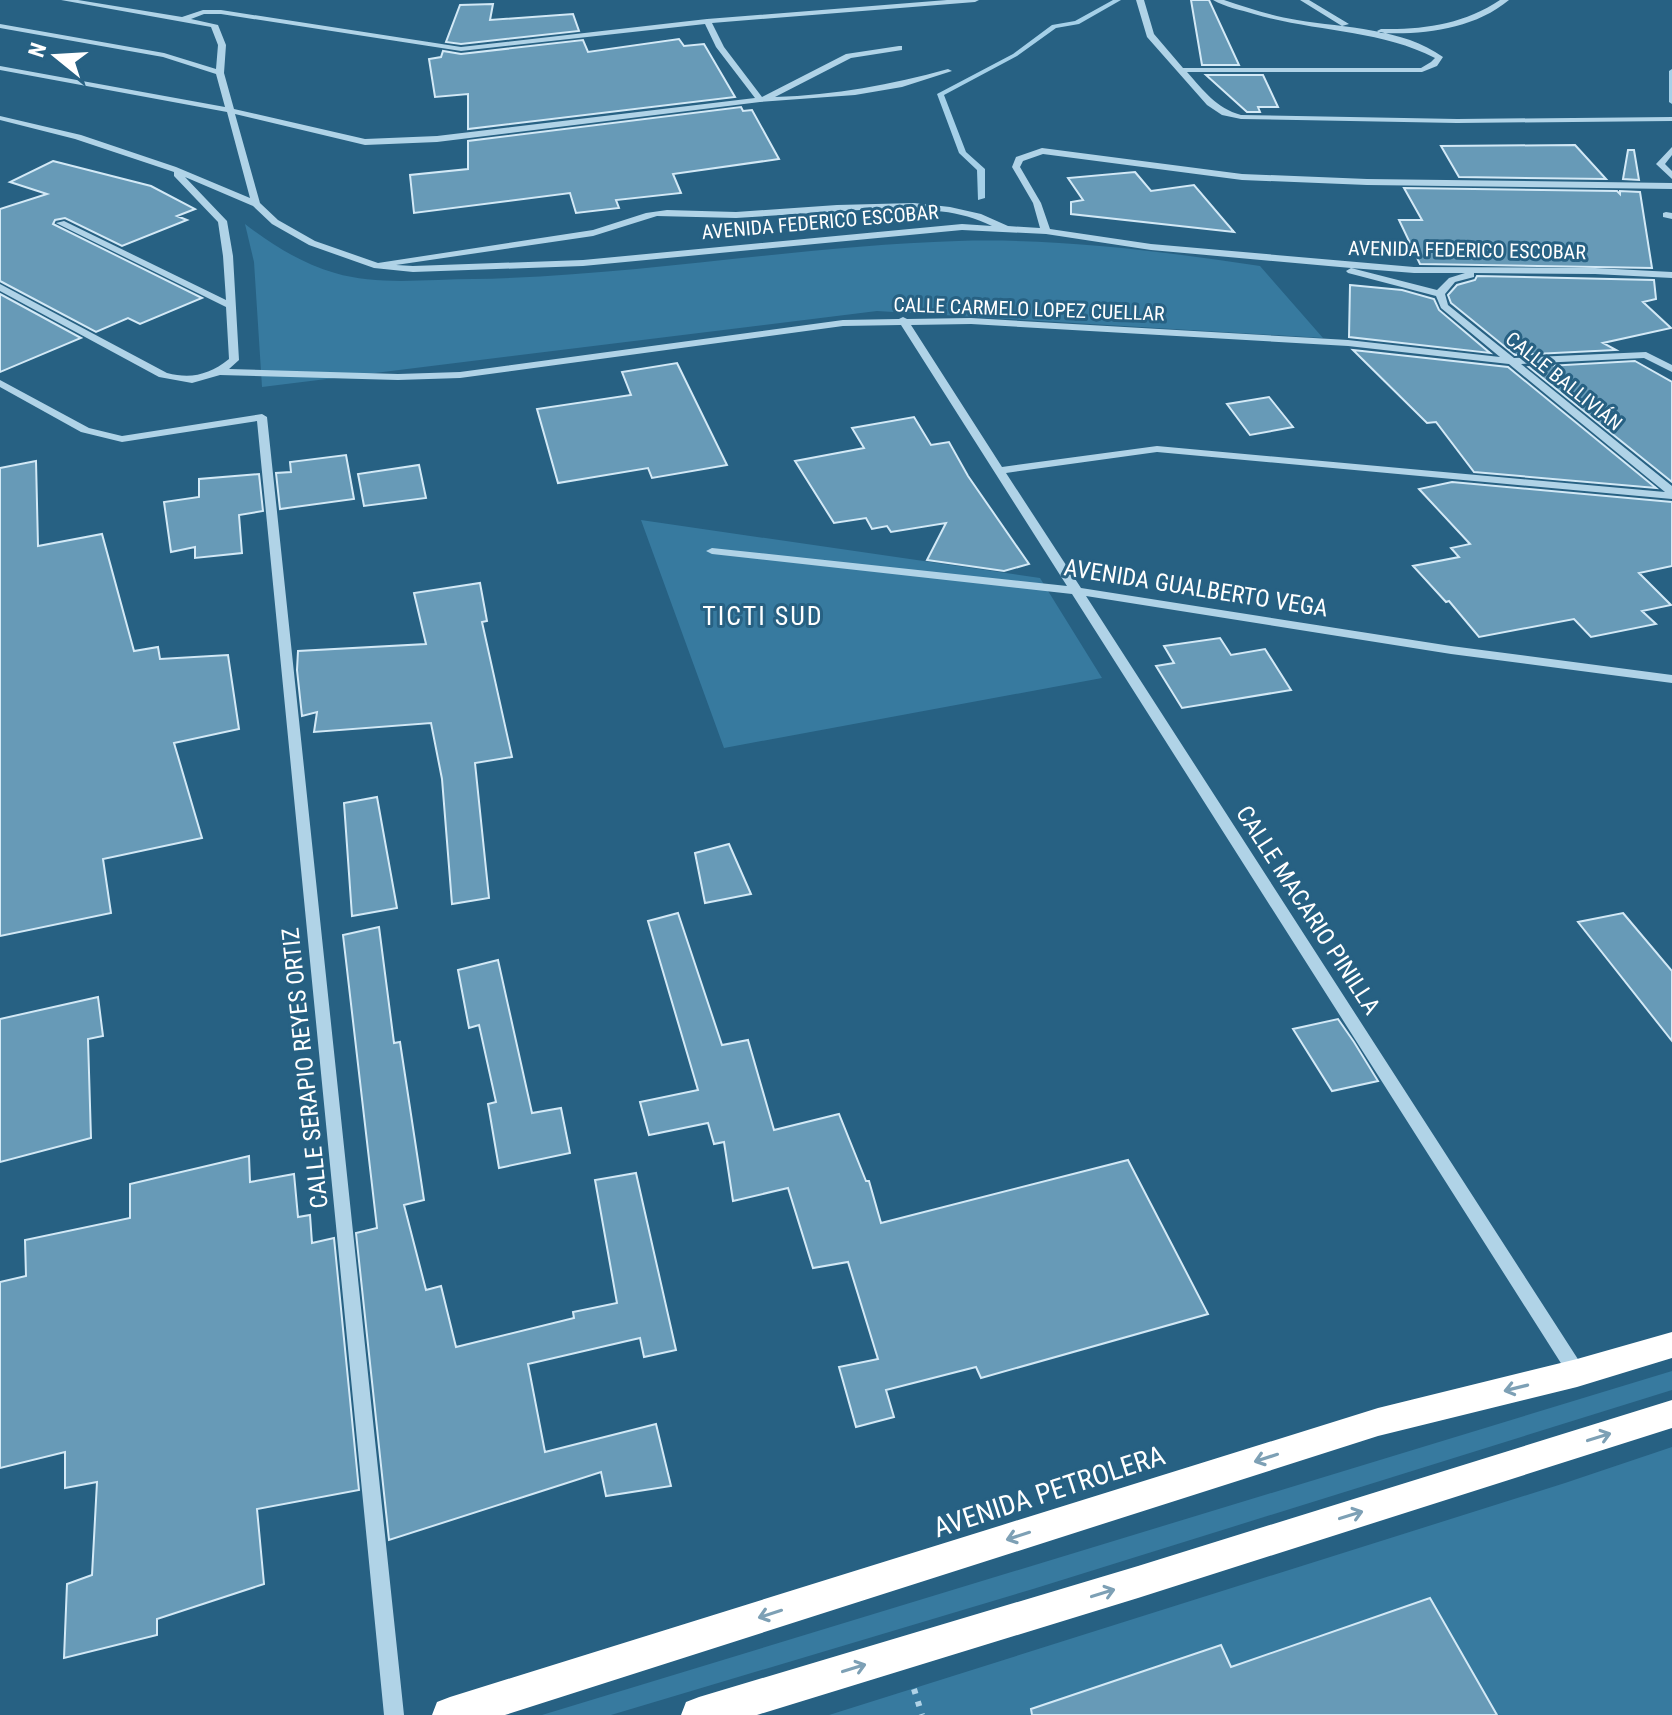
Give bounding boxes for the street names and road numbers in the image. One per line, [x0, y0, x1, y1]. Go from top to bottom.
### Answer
street label: AVENIDA FEDERICO ESCOBAR [701, 200, 940, 244]
street label: AVENIDA FEDERICO ESCOBAR [1348, 236, 1586, 264]
street label: CALLE CARMELO LOPEZ CUELLAR [893, 292, 1165, 326]
street label: CALLE BALLIVIÁN [1501, 327, 1627, 435]
street label: AVENIDA GUALBERTO VEGA [1062, 553, 1330, 623]
street label: CALLE MACARIO PINILLA [1230, 800, 1386, 1020]
street label: CALLE SERAPIO REYES ORTIZ [276, 926, 334, 1210]
street label: AVENIDA PETROLERA [929, 1438, 1169, 1544]

